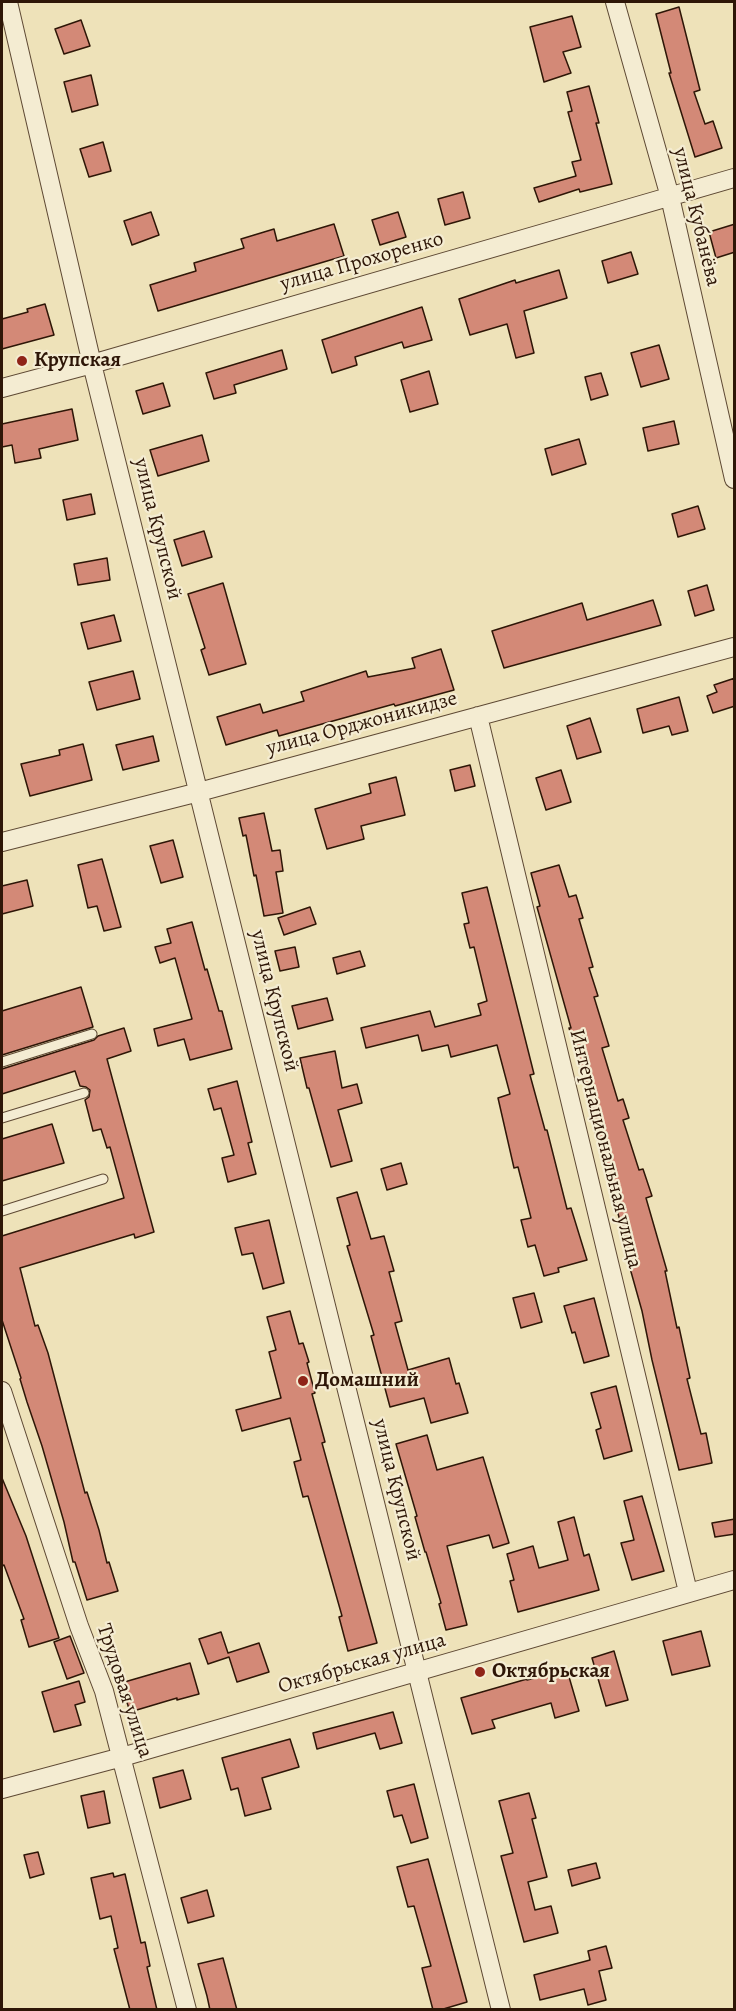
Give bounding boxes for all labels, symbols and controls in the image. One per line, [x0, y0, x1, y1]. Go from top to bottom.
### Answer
street label: улица Кубанёва [667, 145, 725, 289]
street label: улица Прохоренко [278, 227, 446, 297]
place label: Крупская [34, 348, 121, 374]
marker: Крупская [15, 354, 29, 368]
street label: улица Крупской [127, 455, 187, 603]
street label: улица Орджоникидзе [264, 686, 460, 762]
street label: улица Крупской [244, 927, 304, 1075]
street label: Интернациональная улица [563, 1027, 647, 1271]
place label: Домашний [315, 1368, 419, 1394]
marker: Домашний [296, 1374, 310, 1388]
street label: улица Крупской [366, 1416, 426, 1564]
street label: Трудовая улица [90, 1621, 158, 1761]
street label: Октябрьская улица [275, 1628, 449, 1700]
place label: Октябрьская [492, 1659, 610, 1685]
marker: Октябрьская [473, 1665, 487, 1679]

